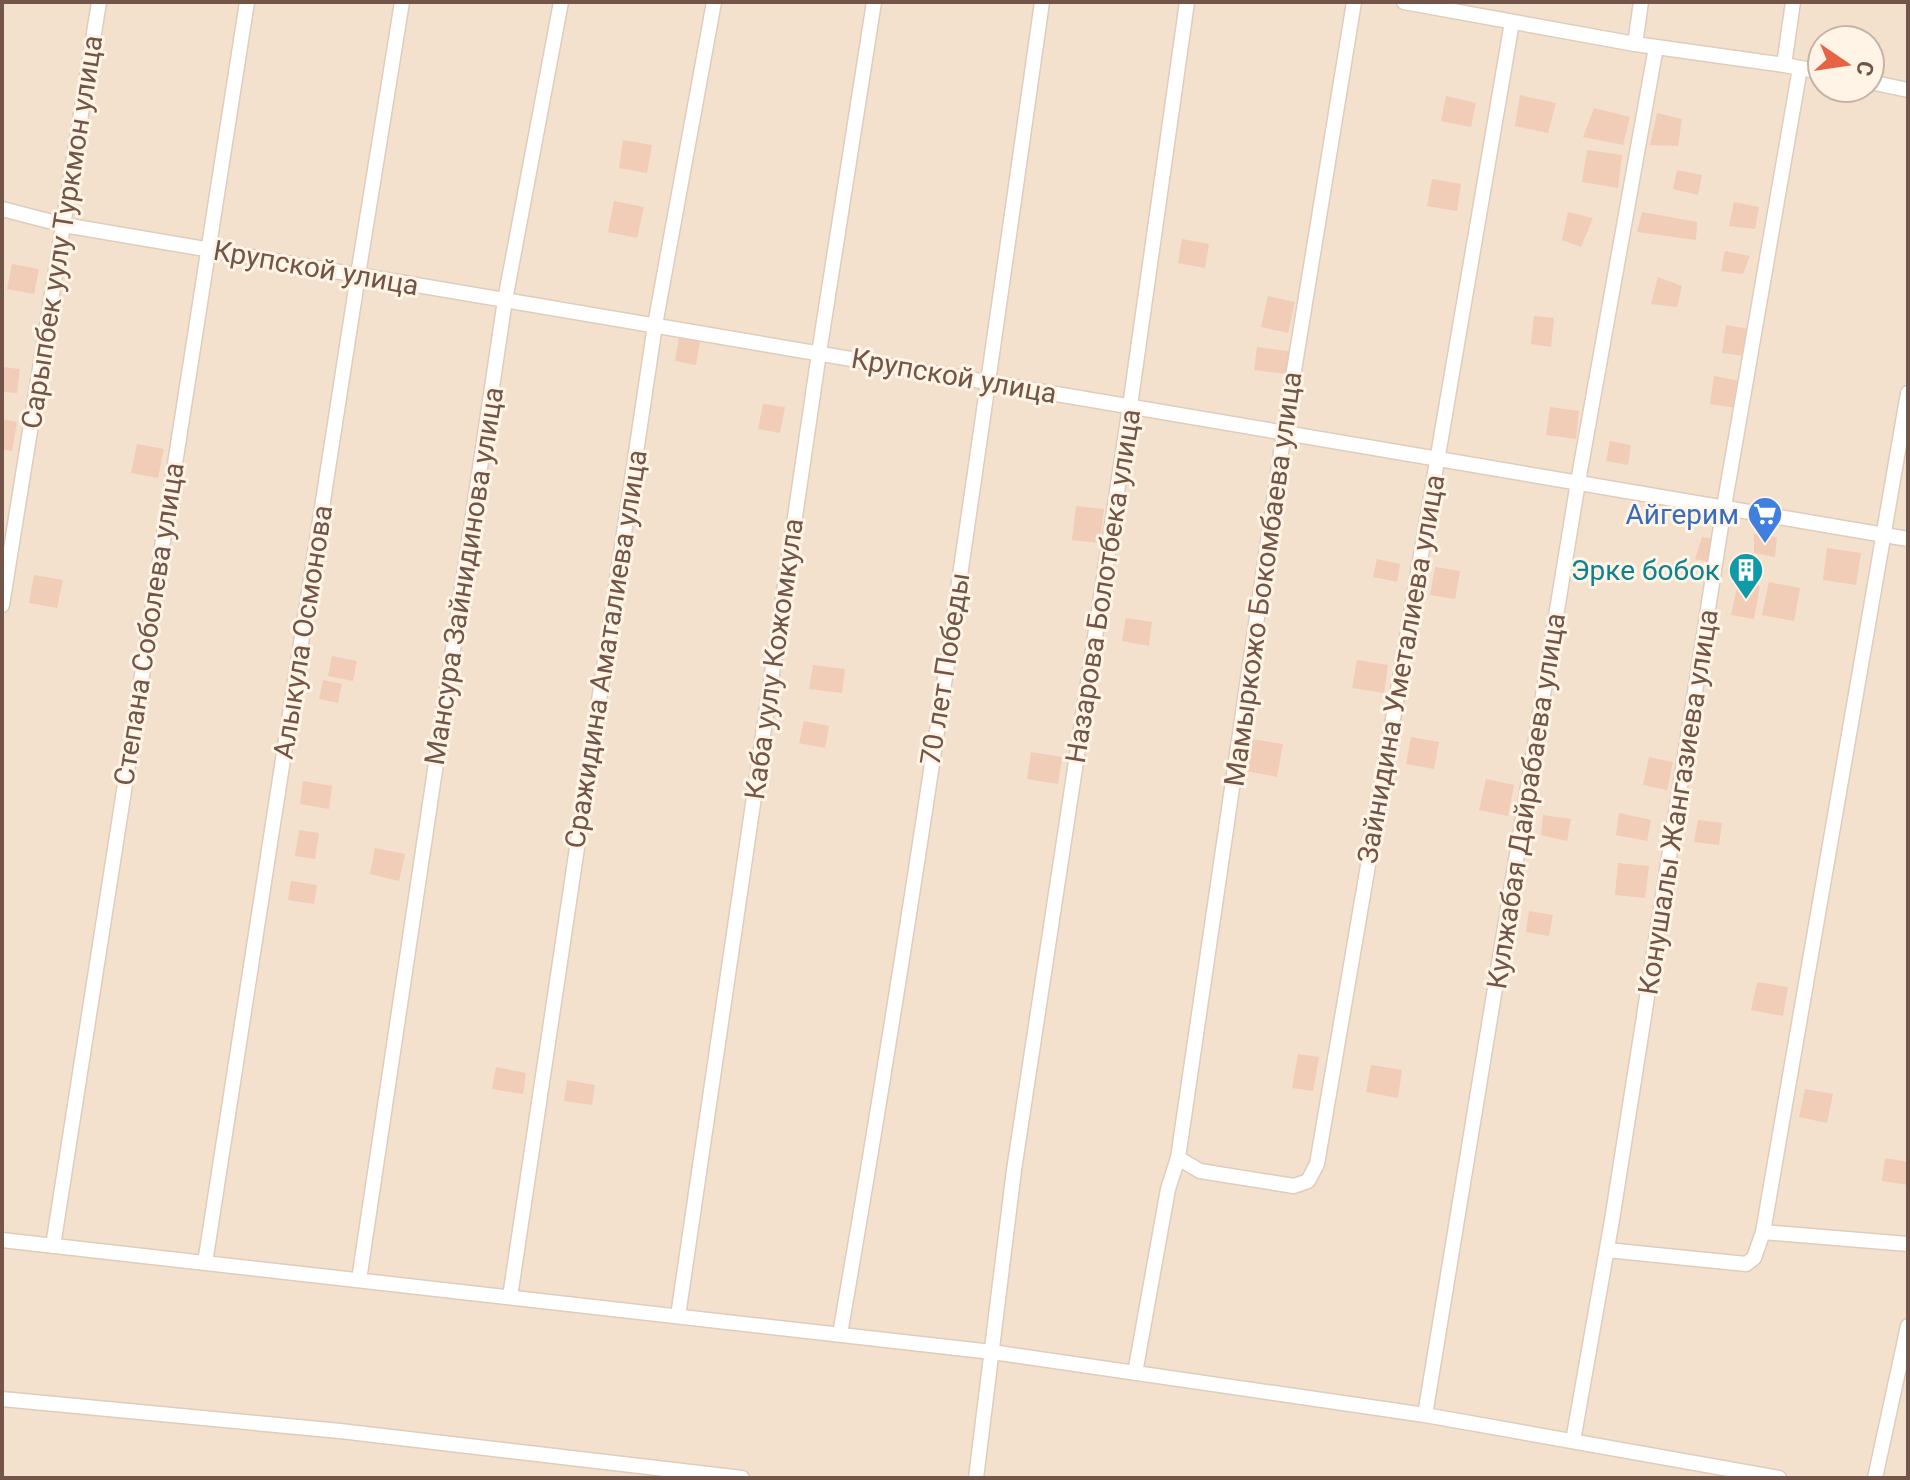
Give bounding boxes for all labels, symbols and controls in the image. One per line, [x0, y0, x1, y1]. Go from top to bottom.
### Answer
north arrow [1806, 24, 1886, 104]
street label: Сарыпбек уулу Туркмон улица [15, 33, 109, 431]
text: С [1851, 59, 1879, 78]
street label: Крупской улица [211, 234, 421, 302]
street label: Крупской улица [849, 342, 1059, 410]
street label: Мамыркожо Бокомбаева улица [1218, 370, 1308, 788]
street label: Мансура Зайнидинова улица [418, 385, 510, 767]
street label: Назарова Болотбека улица [1059, 407, 1147, 765]
street label: Сражидина Аматалиева улица [558, 447, 654, 851]
street label: Степана Соболева улица [107, 460, 191, 788]
street label: Зайнидина Уметалиева улица [1351, 472, 1451, 866]
supermarket icon: Айгерим [1746, 495, 1784, 545]
place label: Айгерим [1626, 498, 1739, 531]
street label: Алыкула Осмонова [267, 503, 339, 761]
street label: Каба уулу Кожомкула [738, 516, 810, 802]
building icon: Эрке бобок [1727, 551, 1765, 601]
place label: Эрке бобок [1571, 554, 1720, 587]
street label: 70 лет Победы [913, 570, 977, 768]
street label: Конушалы Жангазиева улица [1631, 607, 1725, 997]
street label: Кулжабая Дайрабаева улица [1480, 611, 1572, 991]

